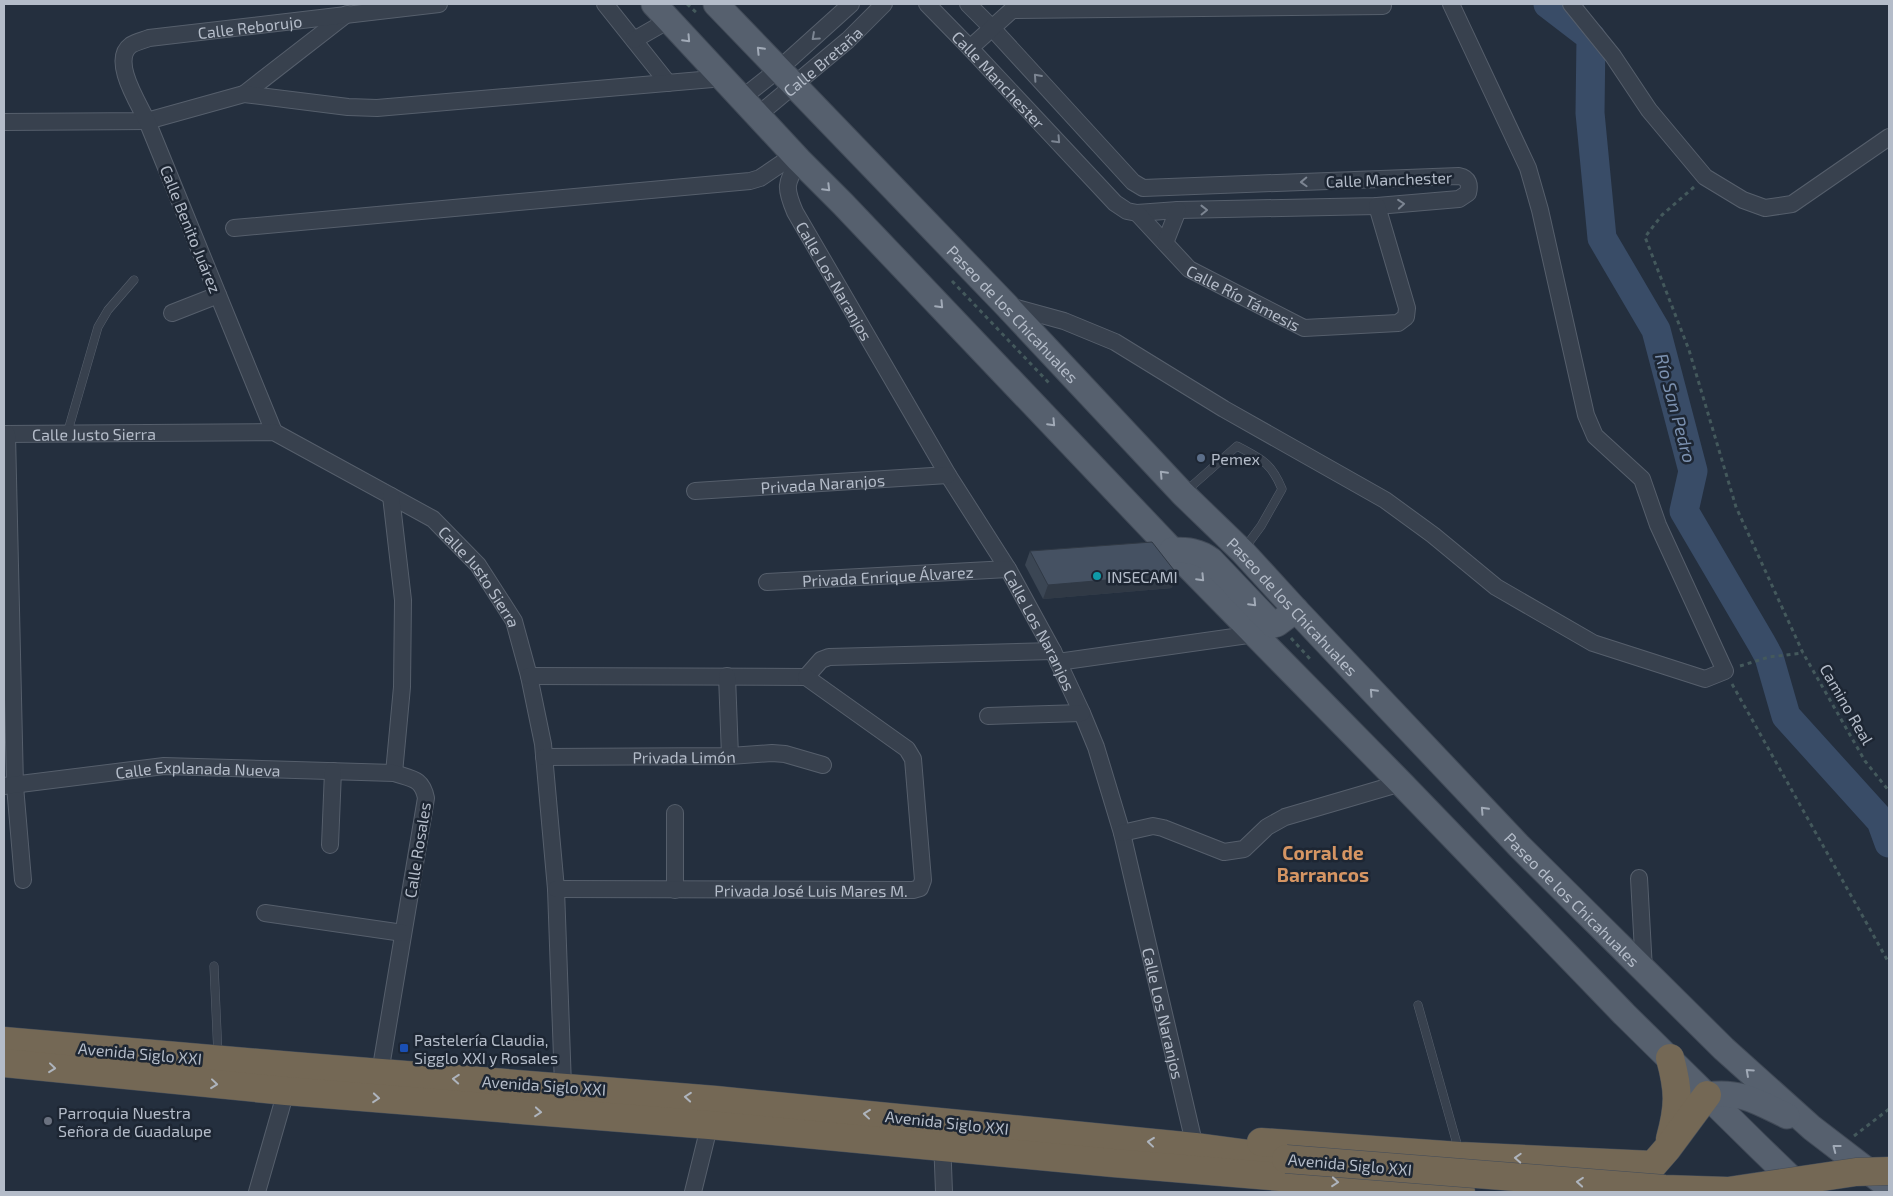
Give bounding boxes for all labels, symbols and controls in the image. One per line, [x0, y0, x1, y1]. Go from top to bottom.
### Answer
street label: Calle Reborujo [197, 11, 303, 42]
street label: Calle Bretaña [779, 22, 866, 100]
street label: Calle Manchester [949, 26, 1050, 132]
one-way arrow [811, 31, 820, 40]
one-way arrow [681, 34, 690, 43]
one-way arrow [757, 47, 766, 56]
one-way arrow [1034, 73, 1043, 82]
one-way arrow [1051, 135, 1060, 144]
street label: Calle Benito Juárez [157, 162, 225, 296]
street label: Calle Manchester [1325, 167, 1453, 191]
one-way arrow [1300, 177, 1308, 187]
one-way arrow [821, 182, 830, 191]
one-way arrow [1397, 199, 1405, 210]
one-way arrow [1200, 204, 1208, 215]
street label: Calle Los Naranjos [793, 218, 877, 344]
street label: Paseo de los Chicahuales [944, 241, 1083, 386]
street label: Calle Río Támesis [1184, 260, 1304, 334]
one-way arrow [934, 300, 943, 309]
water label: Río San Pedro [1651, 351, 1701, 465]
one-way arrow [1046, 417, 1055, 426]
street label: Calle Justo Sierra [32, 423, 156, 443]
place label: Pemex [1211, 449, 1261, 468]
marker: Pemex [1195, 452, 1207, 464]
street label: Privada Naranjos [760, 470, 885, 496]
one-way arrow [1160, 470, 1169, 479]
street label: Calle Justo Sierra [435, 521, 525, 629]
street label: Paseo de los Chicahuales [1224, 533, 1362, 679]
street label: Privada Enrique Álvarez [802, 561, 974, 590]
street label: Calle Los Naranjos [1000, 566, 1080, 693]
place label: INSECAMI [1107, 567, 1178, 586]
marker: INSECAMI [1091, 570, 1103, 582]
one-way arrow [1195, 572, 1204, 581]
one-way arrow [1247, 598, 1256, 607]
street label: Camino Real [1816, 660, 1878, 748]
one-way arrow [1370, 688, 1379, 697]
street label: Privada Limón [632, 746, 736, 766]
street label: Calle Explanada Nueva [114, 756, 281, 782]
street label: Calle Rosales [400, 801, 434, 899]
one-way arrow [1481, 807, 1490, 816]
street label: Paseo de los Chicahuales [1501, 828, 1644, 970]
district label: Corral de Barrancos [1277, 841, 1369, 886]
street label: Privada José Luis Mares M. [714, 880, 908, 899]
street label: Calle Los Naranjos [1139, 946, 1188, 1081]
place label: Pastelería Claudia, Sigglo XXI y Rosales [414, 1030, 558, 1067]
street label: Avenida Siglo XXI [77, 1038, 203, 1068]
marker: Pastelería Claudia, Sigglo XXI y Rosales [398, 1042, 410, 1054]
one-way arrow [49, 1062, 57, 1073]
one-way arrow [1746, 1068, 1755, 1077]
street label: Avenida Siglo XXI [481, 1071, 607, 1099]
one-way arrow [452, 1073, 460, 1084]
one-way arrow [210, 1078, 218, 1089]
one-way arrow [683, 1092, 691, 1103]
one-way arrow [372, 1093, 380, 1104]
place label: Parroquia Nuestra Señora de Guadalupe [58, 1103, 212, 1140]
one-way arrow [534, 1106, 542, 1117]
street label: Avenida Siglo XXI [884, 1106, 1010, 1138]
one-way arrow [863, 1109, 871, 1120]
marker: Parroquia Nuestra Señora de Guadalupe [42, 1115, 54, 1127]
one-way arrow [1146, 1137, 1154, 1148]
one-way arrow [1833, 1145, 1842, 1153]
street label: Avenida Siglo XXI [1287, 1149, 1413, 1179]
one-way arrow [1513, 1153, 1521, 1164]
one-way arrow [1331, 1177, 1339, 1188]
one-way arrow [1575, 1177, 1583, 1188]

